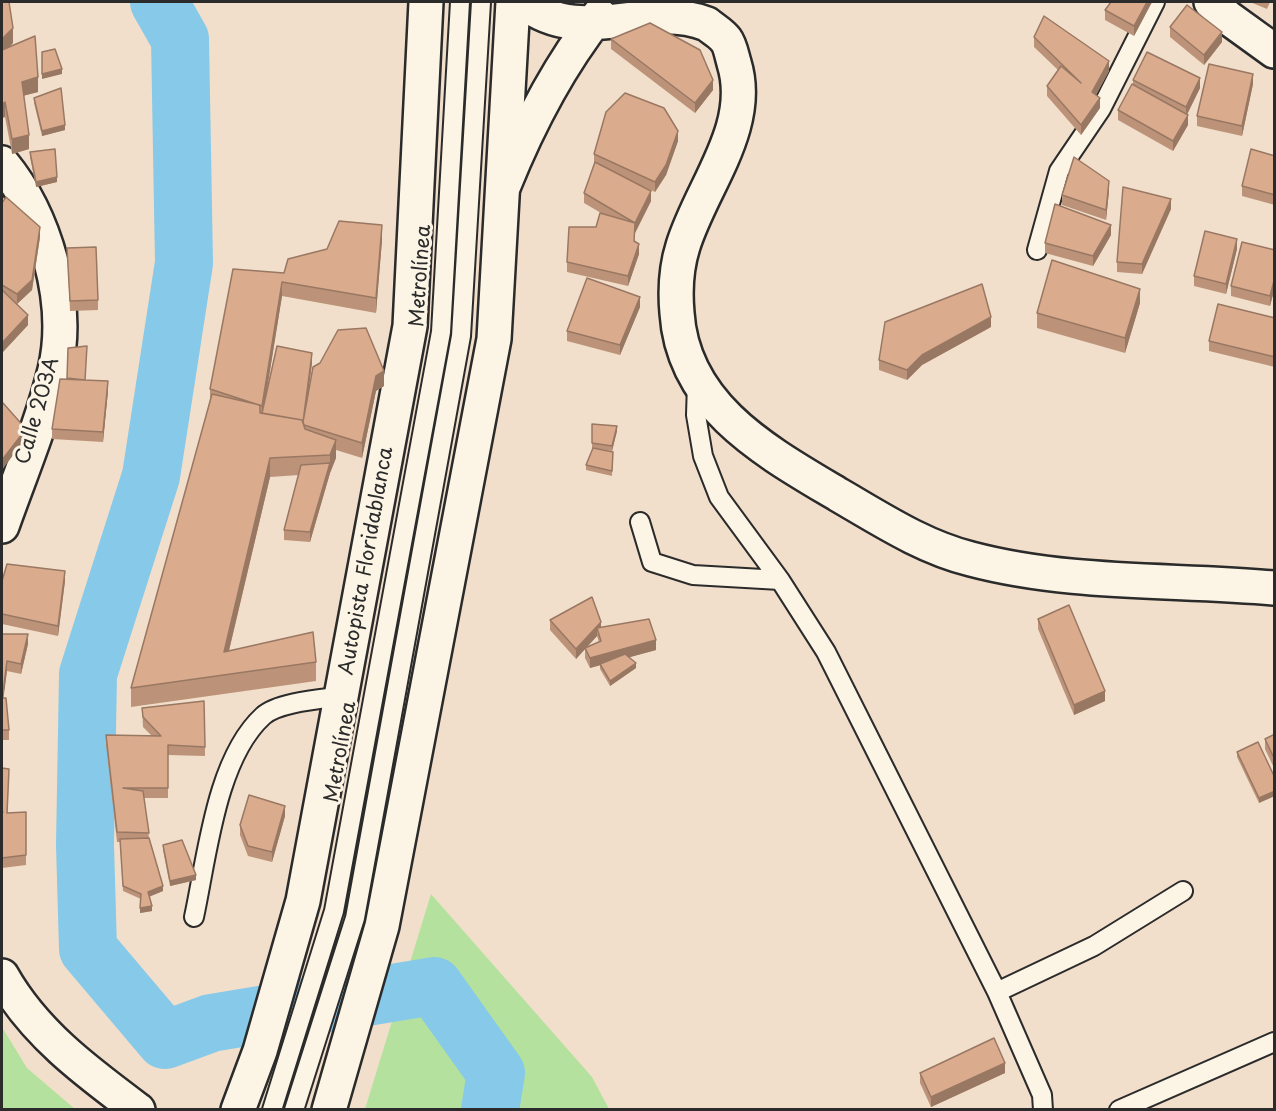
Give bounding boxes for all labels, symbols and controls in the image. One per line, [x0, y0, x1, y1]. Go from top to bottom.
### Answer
street label: Metrolínea [405, 224, 437, 328]
street label: Calle 203A [11, 355, 65, 467]
street label: Autopista Floridablanca [335, 445, 399, 677]
street label: Metrolínea [320, 699, 362, 805]

